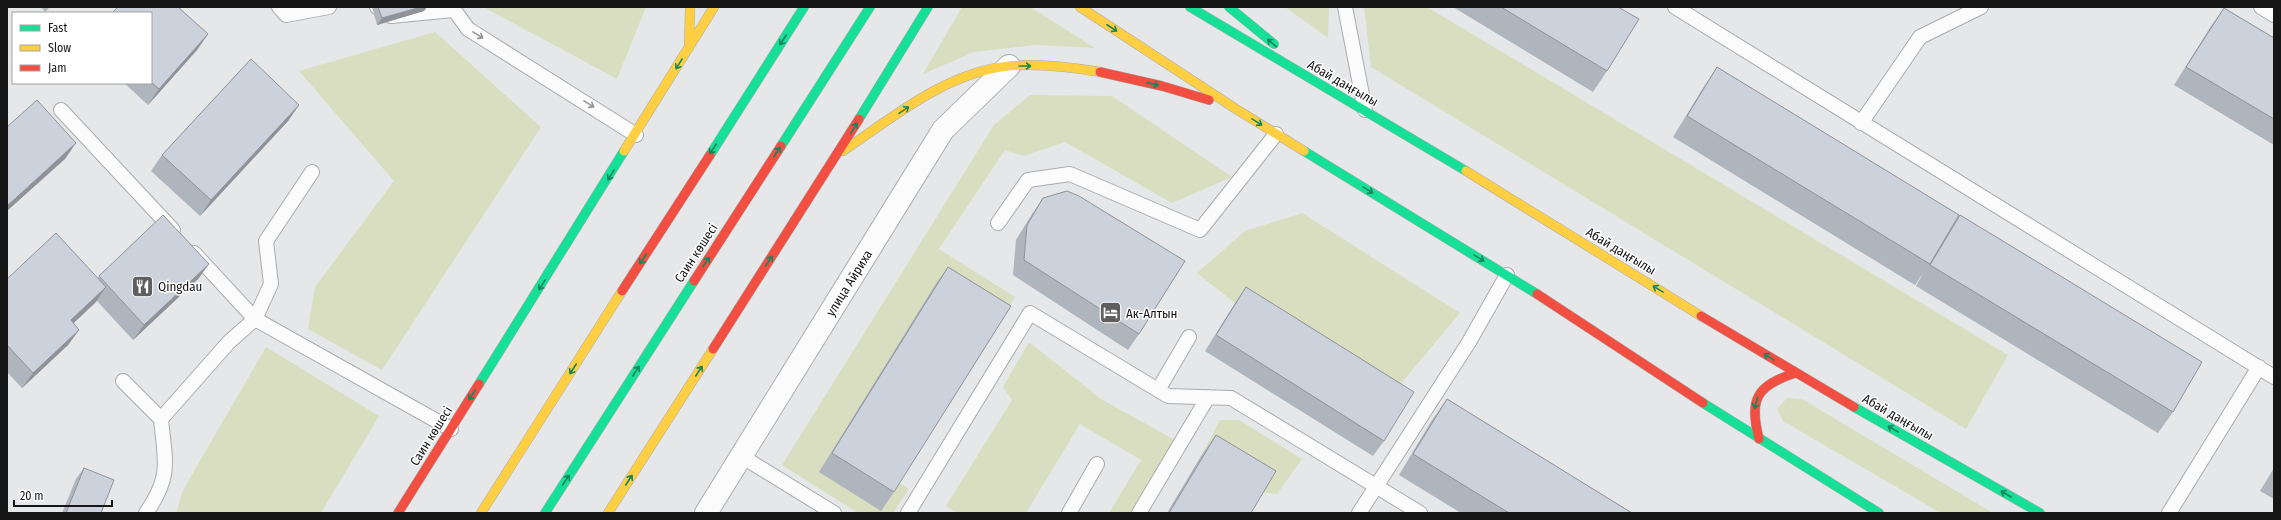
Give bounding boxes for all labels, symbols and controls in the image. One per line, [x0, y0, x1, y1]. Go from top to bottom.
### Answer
legend [12, 12, 152, 84]
text: Fast [48, 21, 67, 35]
one-way arrow [1107, 24, 1118, 33]
one-way arrow [472, 31, 483, 39]
one-way arrow [779, 34, 787, 45]
one-way arrow [1267, 39, 1278, 48]
text: Slow [48, 41, 71, 55]
street label: Абай даңғылы [1305, 57, 1381, 109]
one-way arrow [675, 58, 683, 70]
text: Jam [48, 61, 66, 75]
one-way arrow [1018, 62, 1031, 70]
one-way arrow [1146, 80, 1159, 88]
one-way arrow [583, 100, 595, 108]
one-way arrow [899, 106, 910, 114]
one-way arrow [1251, 118, 1262, 126]
one-way arrow [850, 123, 858, 134]
one-way arrow [709, 144, 717, 155]
one-way arrow [773, 146, 781, 158]
one-way arrow [607, 169, 615, 180]
one-way arrow [1362, 186, 1373, 194]
street label: Саин көшесі [671, 221, 721, 285]
street label: Абай даңғылы [1583, 224, 1659, 278]
street label: улица Айриха [823, 247, 875, 319]
one-way arrow [639, 253, 647, 264]
one-way arrow [1473, 254, 1485, 262]
one-way arrow [702, 256, 711, 267]
one-way arrow [765, 256, 773, 267]
restaurant icon: Qingdau [130, 273, 156, 299]
place label: Qingdau [158, 279, 202, 294]
one-way arrow [537, 279, 545, 291]
one-way arrow [1653, 285, 1664, 293]
hotel icon: Ак-Алтын [1098, 300, 1124, 326]
place label: Ак-Алтын [1126, 306, 1178, 321]
one-way arrow [1763, 352, 1775, 360]
one-way arrow [569, 363, 577, 374]
one-way arrow [632, 366, 640, 377]
one-way arrow [695, 366, 703, 377]
one-way arrow [468, 389, 476, 401]
street label: Абай даңғылы [1860, 391, 1936, 443]
one-way arrow [1752, 396, 1759, 409]
street label: Саин көшесі [407, 404, 455, 468]
one-way arrow [1887, 425, 1899, 433]
one-way arrow [562, 474, 570, 486]
one-way arrow [625, 474, 633, 486]
scale bar [14, 482, 112, 508]
text: 20 m [20, 489, 44, 503]
one-way arrow [2000, 489, 2012, 497]

